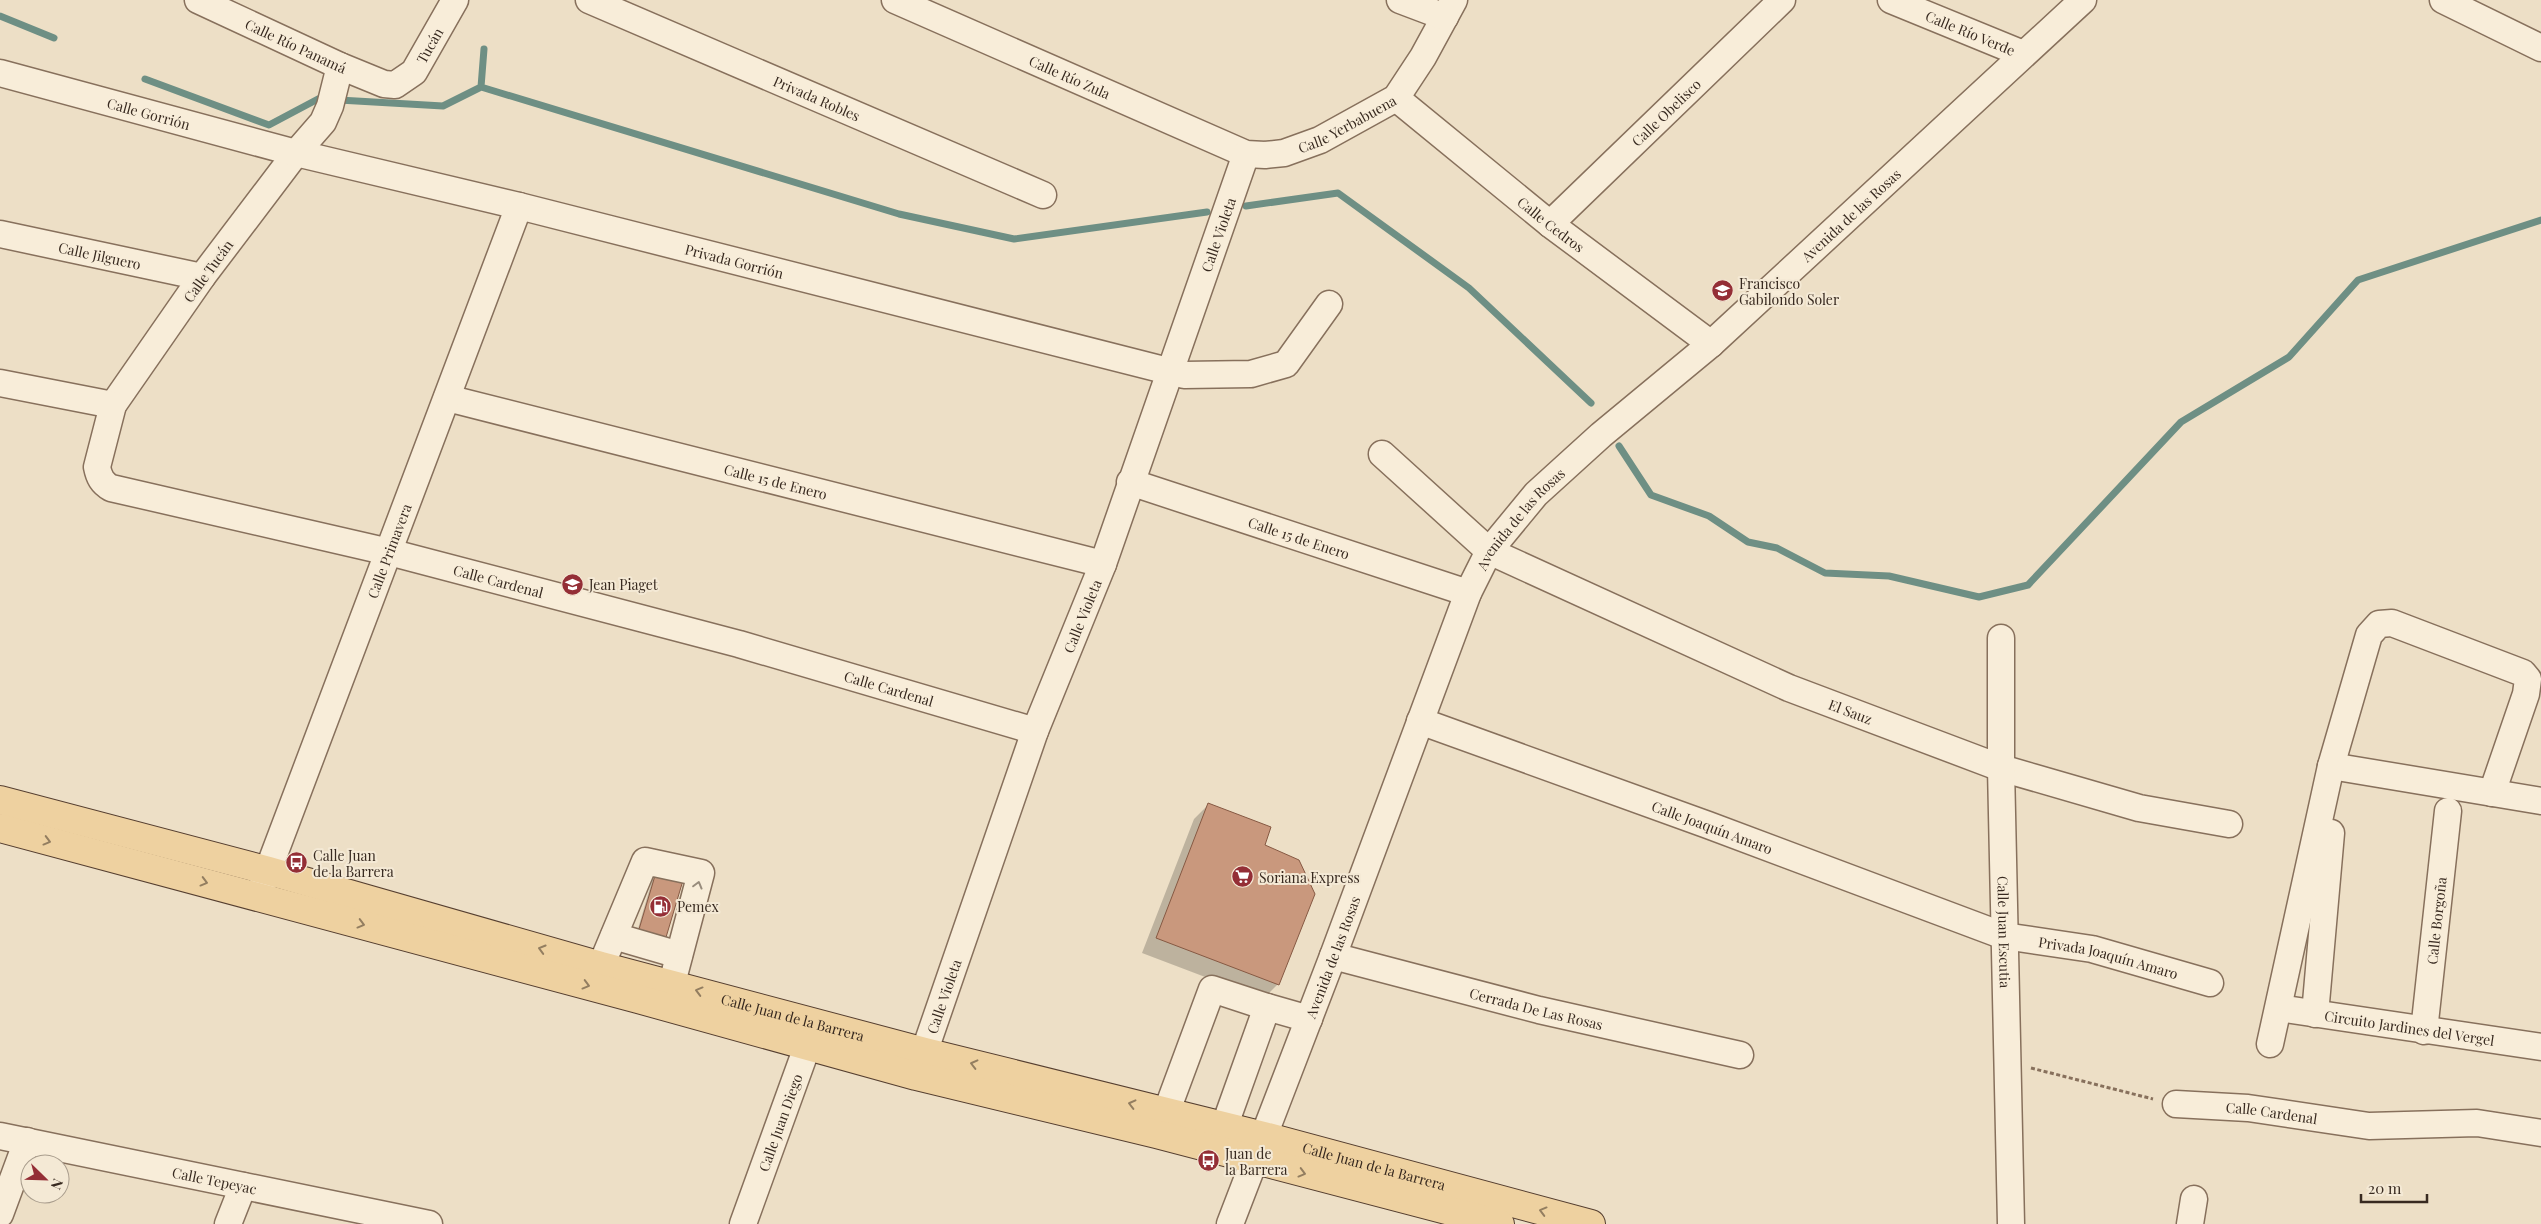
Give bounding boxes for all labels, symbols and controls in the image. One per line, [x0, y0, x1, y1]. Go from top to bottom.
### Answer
street label: Calle Río Verde [1923, 6, 2018, 59]
street label: Calle Río Panamá [242, 14, 349, 77]
street label: Tucán [412, 23, 447, 66]
street label: Calle Río Zula [1026, 51, 1114, 103]
street label: Privada Robles [771, 71, 863, 125]
street label: Calle Obelisco [1627, 74, 1705, 150]
street label: Calle Yerbabuena [1295, 90, 1399, 157]
street label: Calle Gorrión [105, 93, 193, 134]
street label: Avenida de las Rosas [1796, 164, 1904, 266]
street label: Calle Cedros [1514, 192, 1589, 256]
street label: Calle Violeta [1196, 195, 1240, 274]
street label: Calle Tucán [179, 236, 237, 306]
street label: Calle Jilguero [57, 237, 143, 273]
street label: Privada Gorrión [683, 239, 786, 283]
place label: Francisco Gabilondo Soler [1739, 274, 1840, 309]
school or university icon: Francisco Gabilondo Soler [1711, 279, 1735, 303]
street label: Calle 15 de Enero [722, 459, 829, 503]
street label: Avenida de las Rosas [1471, 463, 1568, 574]
street label: Calle Primavera [362, 501, 415, 601]
street label: Calle 15 de Enero [1246, 512, 1353, 563]
street label: Calle Cardenal [451, 560, 545, 602]
school or university icon: Jean Piaget [561, 572, 585, 596]
place label: Jean Piaget [588, 575, 659, 594]
street label: Calle Violeta [1058, 576, 1105, 655]
street label: Calle Cardenal [842, 666, 936, 710]
street label: El Sauz [1826, 694, 1875, 728]
street label: Calle Joaquín Amaro [1649, 796, 1776, 858]
one-way arrow [43, 835, 52, 846]
place label: Calle Juan de la Barrera [313, 846, 394, 881]
bus stop icon: Calle Juan de la Barrera [285, 851, 309, 875]
supermarket icon: Soriana Express [1231, 865, 1255, 889]
place label: Soriana Express [1259, 868, 1360, 887]
street label: Calle Juan Escutia [1994, 876, 2015, 988]
street label: Calle Borgoña [2422, 876, 2450, 965]
one-way arrow [200, 877, 208, 887]
one-way arrow [692, 882, 702, 890]
street label: Avenida de las Rosas [1300, 893, 1364, 1022]
fuel station icon: Pemex [649, 894, 673, 918]
place label: Pemex [677, 897, 719, 916]
one-way arrow [357, 919, 365, 929]
street label: Privada Joaquín Amaro [2037, 932, 2181, 983]
one-way arrow [537, 944, 546, 955]
street label: Calle Violeta [922, 957, 965, 1036]
one-way arrow [581, 979, 589, 989]
street label: Cerrada De Las Rosas [1468, 983, 1605, 1034]
one-way arrow [695, 986, 703, 996]
street label: Calle Juan de la Barrera [719, 989, 866, 1045]
street label: Circuito Jardines del Vergel [2323, 1005, 2496, 1049]
one-way arrow [971, 1060, 979, 1070]
street label: Calle Juan Diego [753, 1071, 806, 1174]
street label: Calle Cardenal [2225, 1097, 2319, 1128]
one-way arrow [1127, 1099, 1136, 1110]
street label: Calle Juan de la Barrera [1300, 1137, 1448, 1194]
place label: Juan de la Barrera [1224, 1144, 1287, 1179]
bus stop icon: Juan de la Barrera [1197, 1149, 1221, 1173]
north arrow [20, 1154, 70, 1204]
street label: Calle Tepeyac [171, 1162, 259, 1198]
one-way arrow [1298, 1167, 1307, 1178]
scale bar [2361, 1172, 2427, 1204]
text: N [47, 1176, 68, 1193]
text: 20 m [2368, 1178, 2402, 1198]
one-way arrow [1540, 1207, 1548, 1217]

